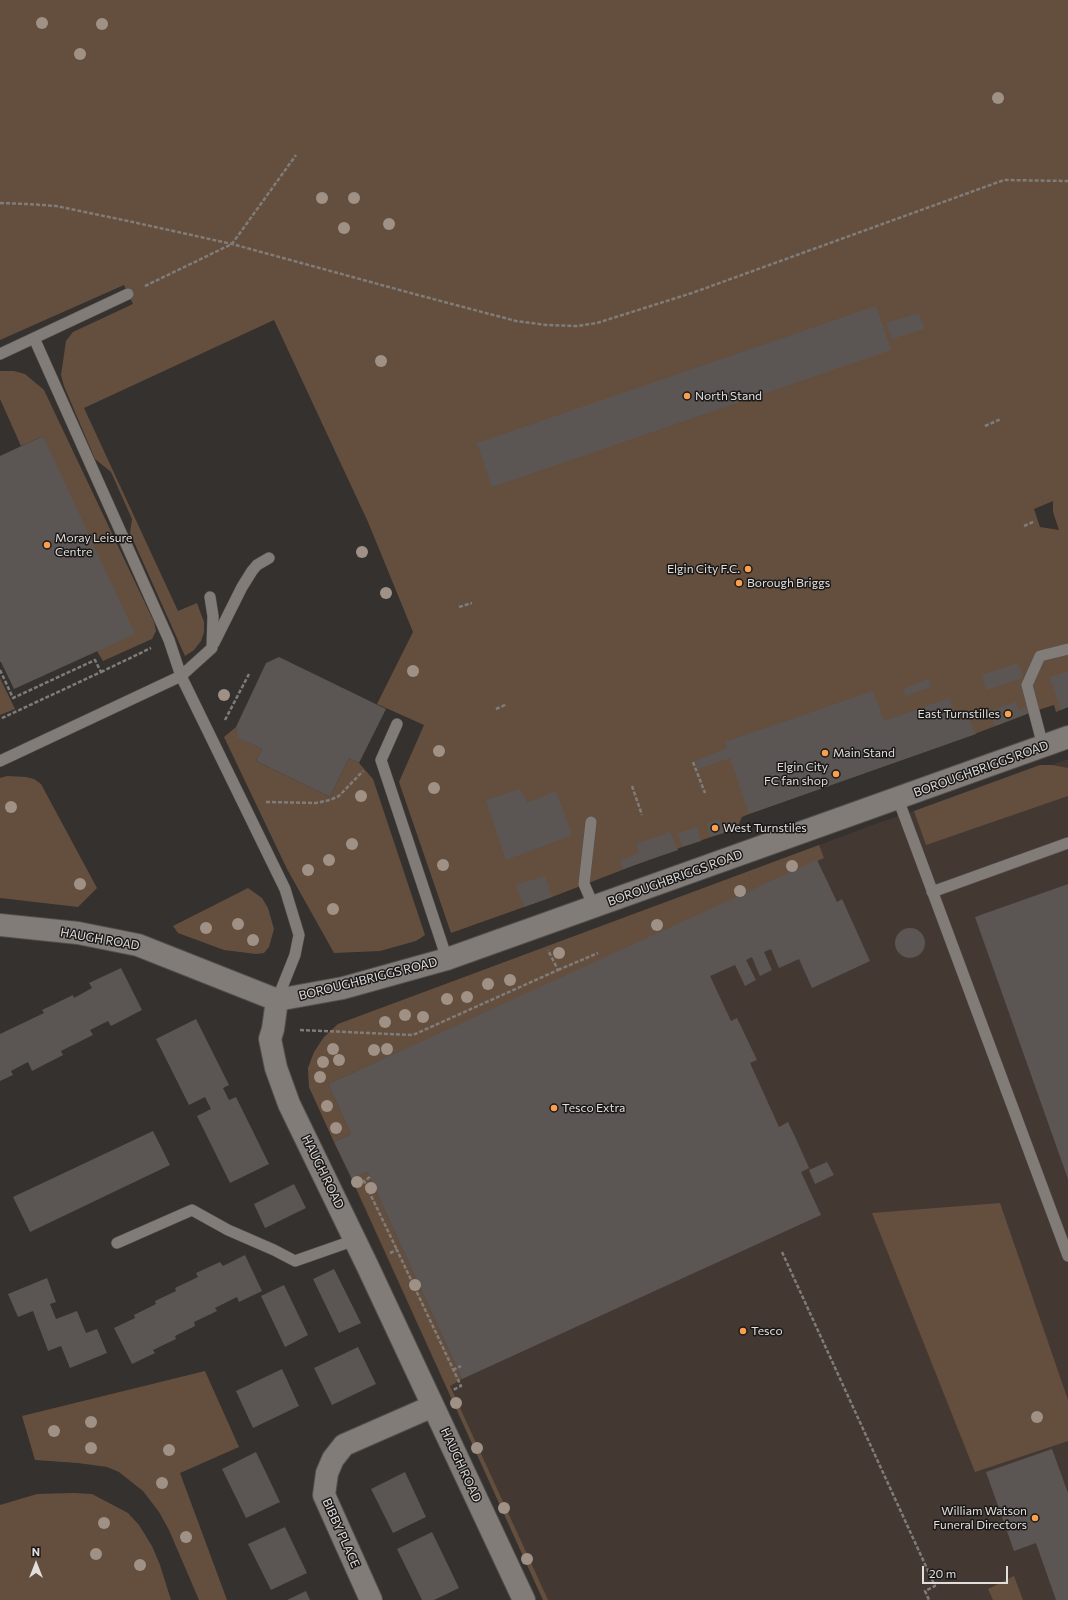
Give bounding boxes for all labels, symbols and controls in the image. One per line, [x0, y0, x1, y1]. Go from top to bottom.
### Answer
place label: North Stand [695, 389, 762, 403]
marker: North Stand [682, 391, 692, 401]
place label: Moray Leisure Centre [55, 531, 132, 559]
marker: Moray Leisure Centre [42, 540, 52, 550]
place label: Elgin City F.C. [667, 562, 740, 576]
marker: Elgin City F.C. [743, 564, 753, 574]
place label: Borough Briggs [747, 576, 830, 590]
marker: Borough Briggs [734, 578, 744, 588]
place label: East Turnstilles [918, 707, 1000, 721]
marker: East Turnstilles [1003, 709, 1013, 719]
street label: BOROUGHBRIGGS ROAD [912, 738, 1050, 800]
place label: Main Stand [833, 746, 895, 760]
marker: Main Stand [820, 748, 830, 758]
place label: Elgin City FC fan shop [764, 760, 828, 788]
marker: Elgin City FC fan shop [831, 769, 841, 779]
place label: West Turnstiles [723, 821, 807, 835]
marker: West Turnstiles [710, 823, 720, 833]
street label: BOROUGHBRIGGS ROAD [606, 847, 744, 909]
street label: HAUGH ROAD [59, 925, 141, 953]
street label: BOROUGHBRIGGS ROAD [297, 955, 439, 1003]
place label: Tesco Extra [562, 1101, 625, 1115]
marker: Tesco Extra [549, 1103, 559, 1113]
street label: HAUGH ROAD [299, 1133, 347, 1211]
place label: Tesco [751, 1324, 783, 1338]
marker: Tesco [738, 1326, 748, 1336]
street label: HAUGH ROAD [438, 1426, 484, 1504]
street label: BIBBY PLACE [319, 1496, 363, 1570]
place label: William Watson Funeral Directors [933, 1504, 1027, 1532]
marker: William Watson Funeral Directors [1030, 1513, 1040, 1523]
north arrow [16, 1544, 56, 1584]
text: N [32, 1545, 40, 1558]
scale bar [924, 1558, 1010, 1584]
text: 20 m [929, 1566, 956, 1580]

